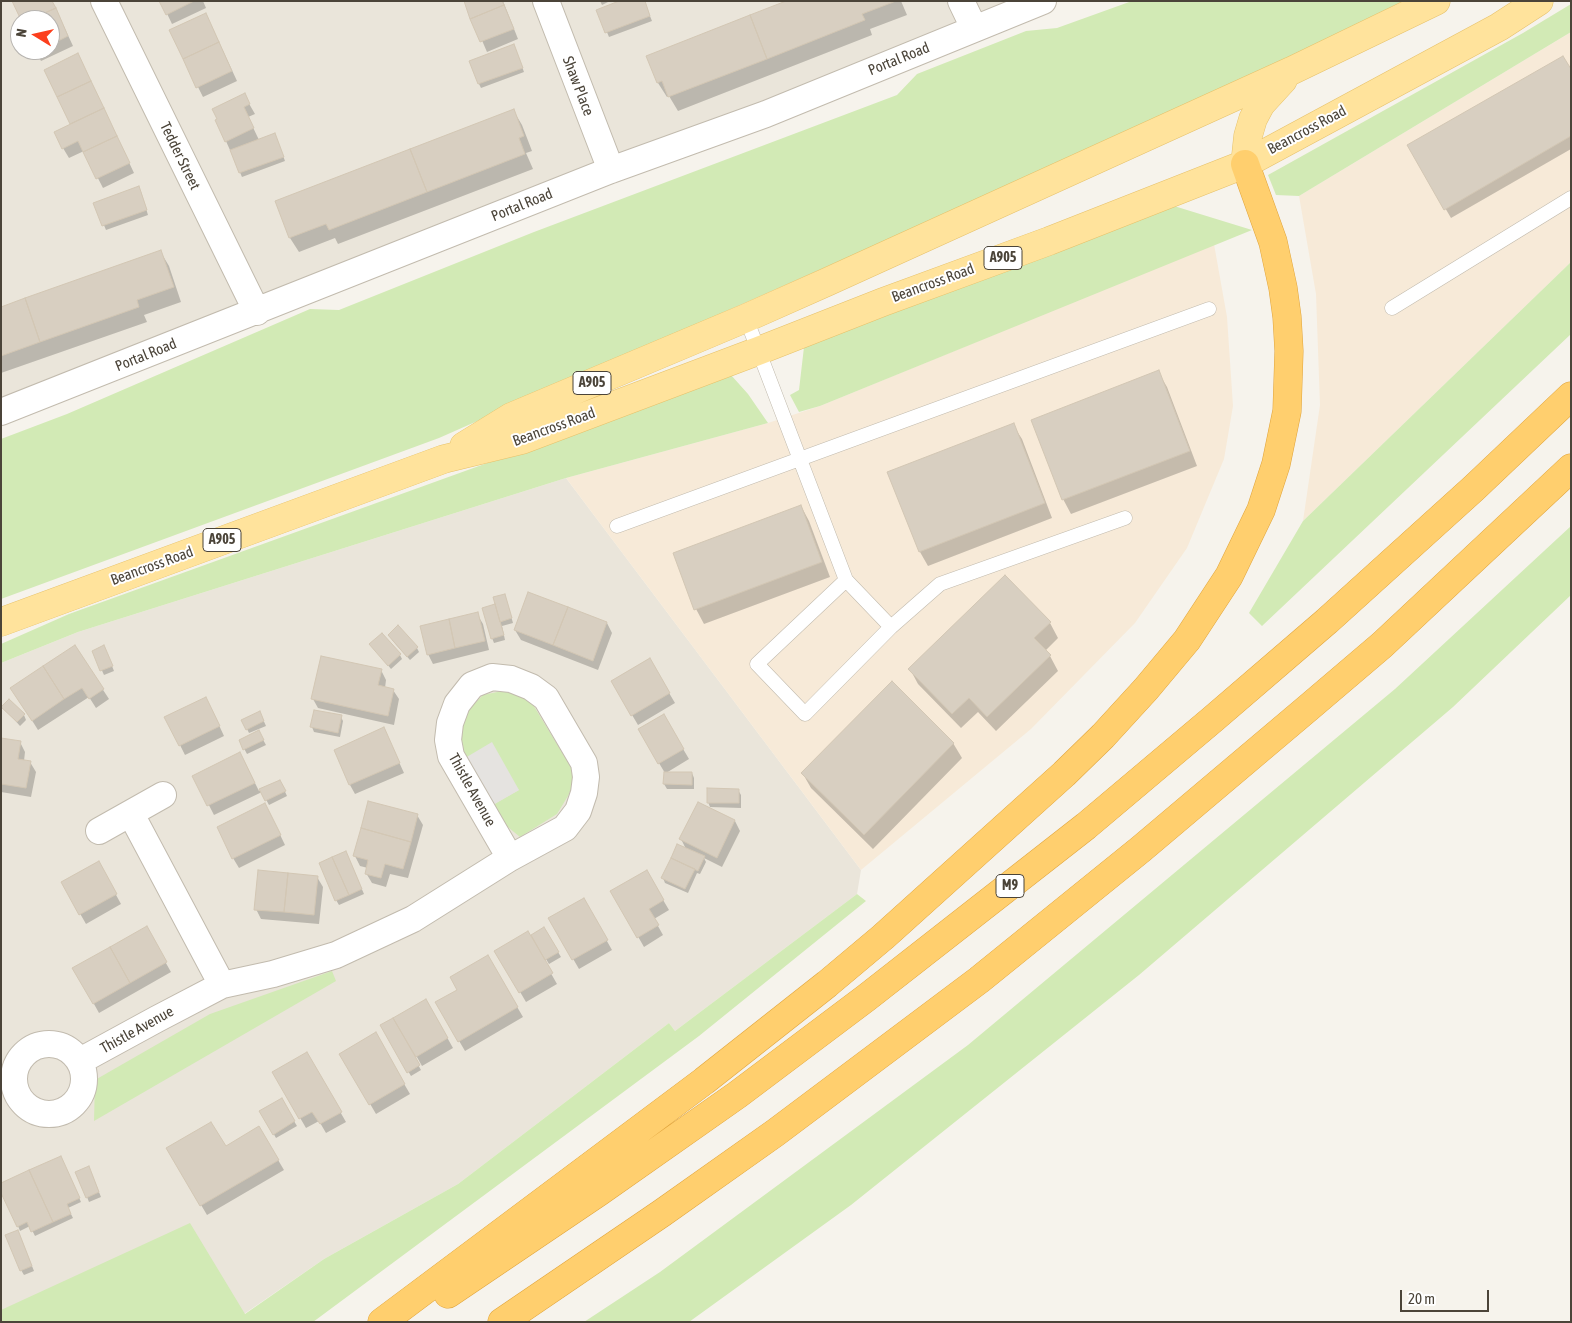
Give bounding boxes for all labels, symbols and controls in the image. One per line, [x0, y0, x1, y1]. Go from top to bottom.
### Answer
north arrow [10, 10, 60, 60]
text: N [13, 27, 30, 38]
street label: Portal Road [866, 39, 932, 79]
street label: Shaw Place [558, 54, 598, 118]
street label: Beancross Road [1265, 102, 1349, 158]
street label: Tedder Street [156, 119, 204, 193]
street label: Portal Road [489, 185, 555, 225]
road number: A905 [984, 247, 1022, 270]
street label: Beancross Road [889, 260, 977, 306]
street label: Portal Road [113, 335, 179, 375]
road number: A905 [573, 372, 611, 394]
street label: Beancross Road [510, 404, 598, 450]
road number: A905 [203, 528, 241, 552]
street label: Beancross Road [108, 543, 196, 589]
street label: Thistle Avenue [445, 750, 499, 830]
road number: M9 [996, 874, 1024, 898]
street label: Thistle Avenue [97, 1003, 177, 1057]
scale bar [1402, 1280, 1491, 1312]
text: 20 m [1408, 1290, 1435, 1307]

